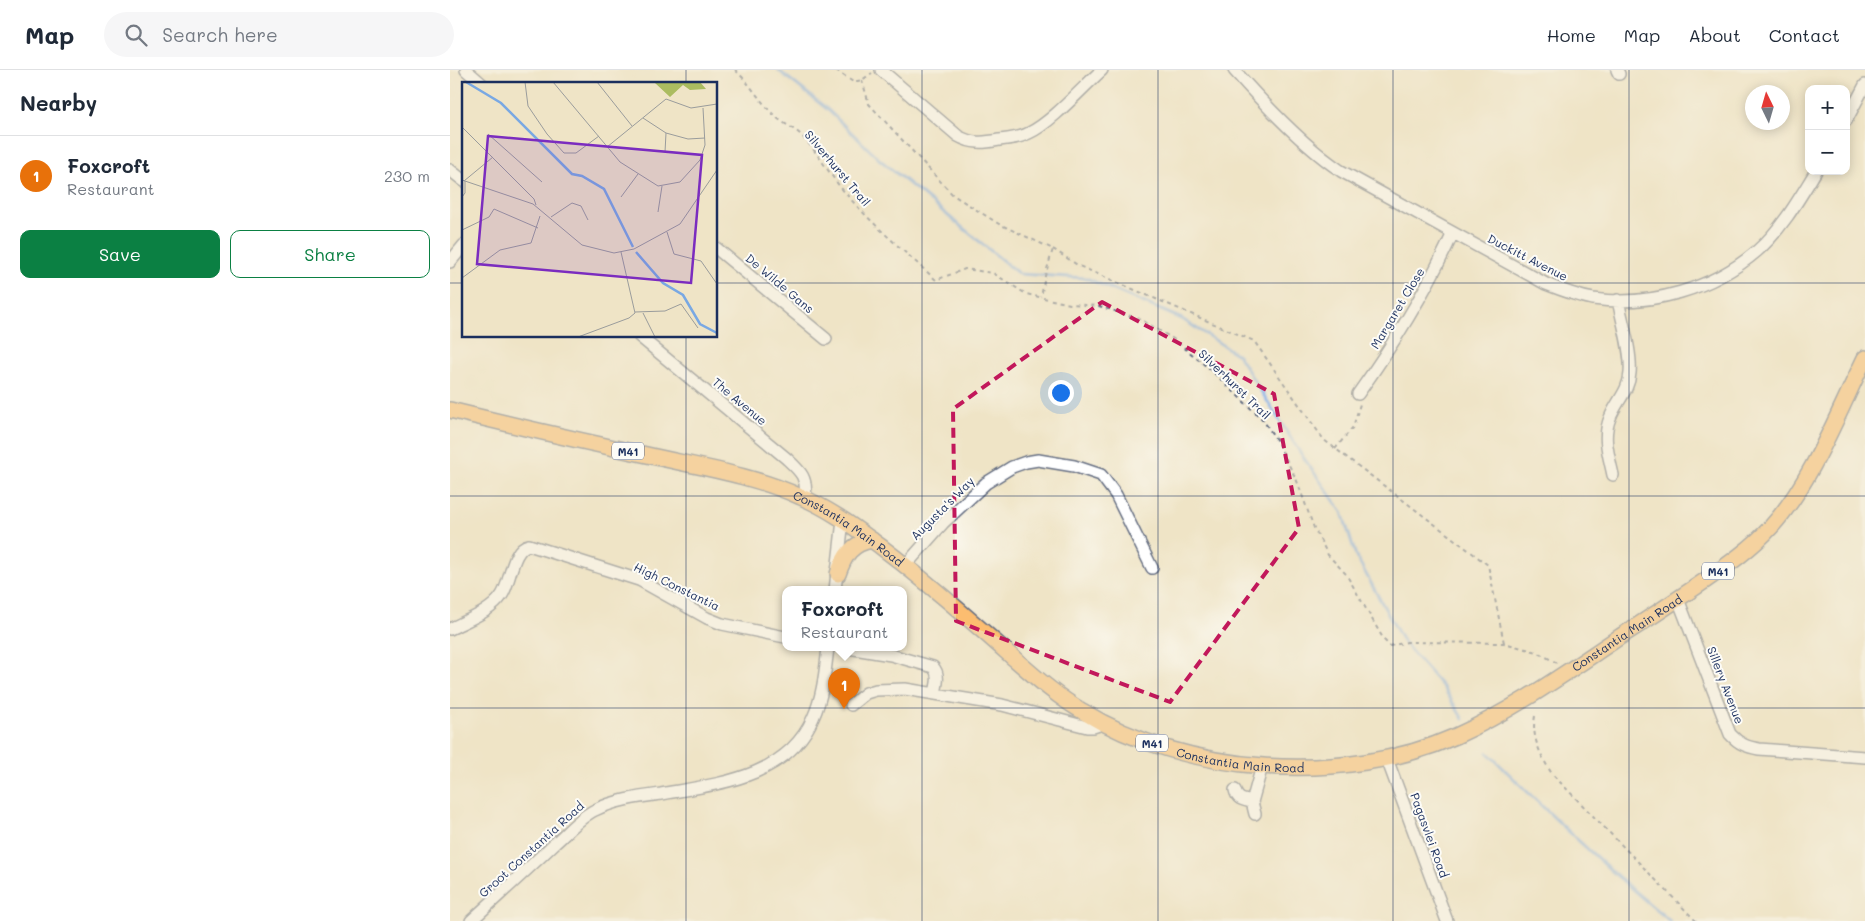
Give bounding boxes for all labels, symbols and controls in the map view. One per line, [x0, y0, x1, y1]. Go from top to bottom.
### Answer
search box [104, 12, 454, 57]
text: Map [25, 19, 74, 50]
icon: search [122, 21, 150, 49]
text: Search here [162, 22, 278, 47]
text: Home [1547, 23, 1596, 47]
text: Map [1624, 23, 1660, 47]
text: About [1688, 23, 1741, 47]
text: Contact [1769, 23, 1840, 47]
inset map [462, 82, 718, 338]
north arrow [1745, 85, 1790, 130]
map controls [1805, 85, 1850, 175]
button: + [1805, 85, 1850, 130]
text: Nearby [20, 89, 97, 116]
street label: Silverhurst Trail [802, 127, 874, 209]
button: − [1805, 130, 1850, 175]
text: Foxcroft [67, 153, 150, 178]
text: 1 [32, 165, 40, 186]
text: 230 m [384, 165, 430, 186]
text: Restaurant [67, 178, 155, 199]
button: Save [20, 230, 220, 278]
button: Share [230, 230, 430, 278]
street label: Duckitt Avenue [1485, 230, 1571, 284]
street label: De Wilde Gans [743, 250, 818, 316]
street label: Margaret Close [1366, 264, 1428, 352]
street label: Silverhurst Trail [1195, 345, 1275, 423]
street label: The Avenue [709, 374, 771, 428]
your location [1048, 380, 1074, 406]
road number: M41 [612, 442, 644, 460]
street label: Augusta's Way [907, 473, 977, 543]
street label: Constantia Main Road [791, 487, 908, 570]
street label: High Constantia [631, 558, 723, 614]
road number: M41 [1702, 562, 1734, 580]
popup [782, 586, 907, 651]
street label: Constantia Main Road [1568, 590, 1685, 675]
text: Foxcroft [801, 596, 884, 621]
text: Restaurant [801, 621, 888, 642]
street label: Sillery Avenue [1704, 644, 1748, 726]
pin: 1 [828, 668, 860, 709]
road number: M41 [1136, 734, 1168, 751]
street label: Constantia Main Road [1175, 744, 1305, 775]
street label: Pagasvlei Road [1407, 790, 1453, 880]
street label: Groot Constantia Road [475, 797, 587, 900]

